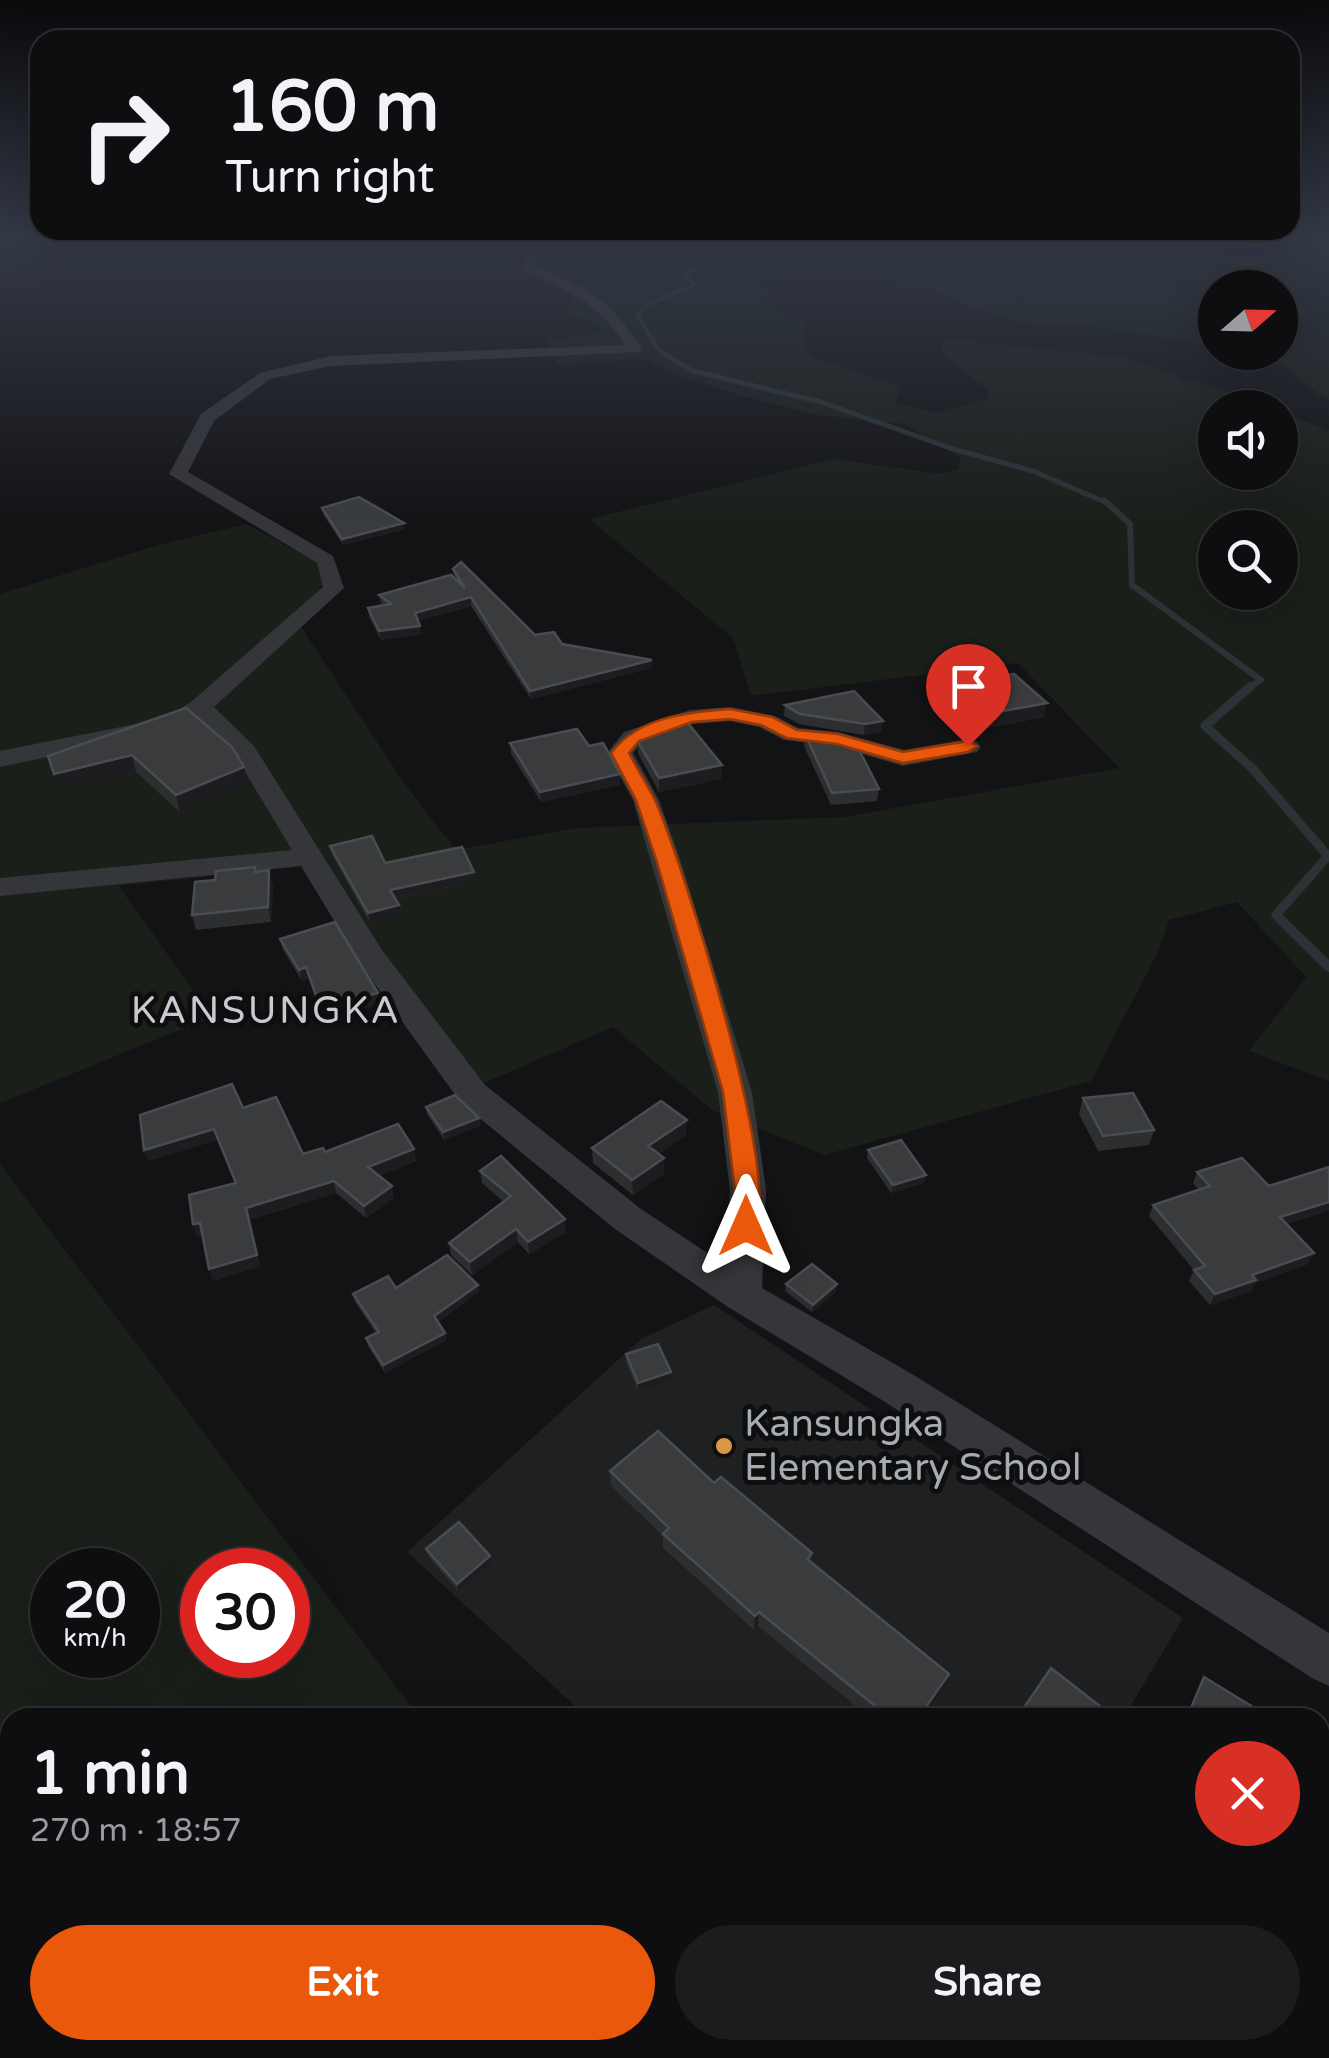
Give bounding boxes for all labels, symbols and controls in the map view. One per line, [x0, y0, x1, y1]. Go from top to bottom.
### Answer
text: 160 m [225, 66, 439, 150]
icon: right [60, 70, 190, 200]
text: Turn right [225, 151, 434, 205]
north arrow [1198, 270, 1298, 370]
map controls [1198, 270, 1298, 610]
button: sound [1198, 390, 1298, 490]
button: search [1198, 510, 1298, 610]
pin [926, 644, 1011, 747]
icon: arrive [941, 659, 996, 714]
district label: KANSUNGKA [131, 988, 401, 1034]
position arrow [694, 1174, 798, 1278]
place label: Kansungka Elementary School [744, 1401, 1081, 1491]
marker: Kansungka Elementary School [713, 1435, 735, 1457]
speed limit sign: 30 [180, 1548, 310, 1678]
text: 20 [64, 1571, 126, 1631]
text: km/h [64, 1623, 126, 1653]
text: 1 min [30, 1738, 190, 1810]
button: close [1195, 1741, 1300, 1846]
text: 270 m · 18:57 [30, 1812, 242, 1850]
button: Exit [30, 1925, 655, 2040]
button: Share [675, 1925, 1300, 2040]

